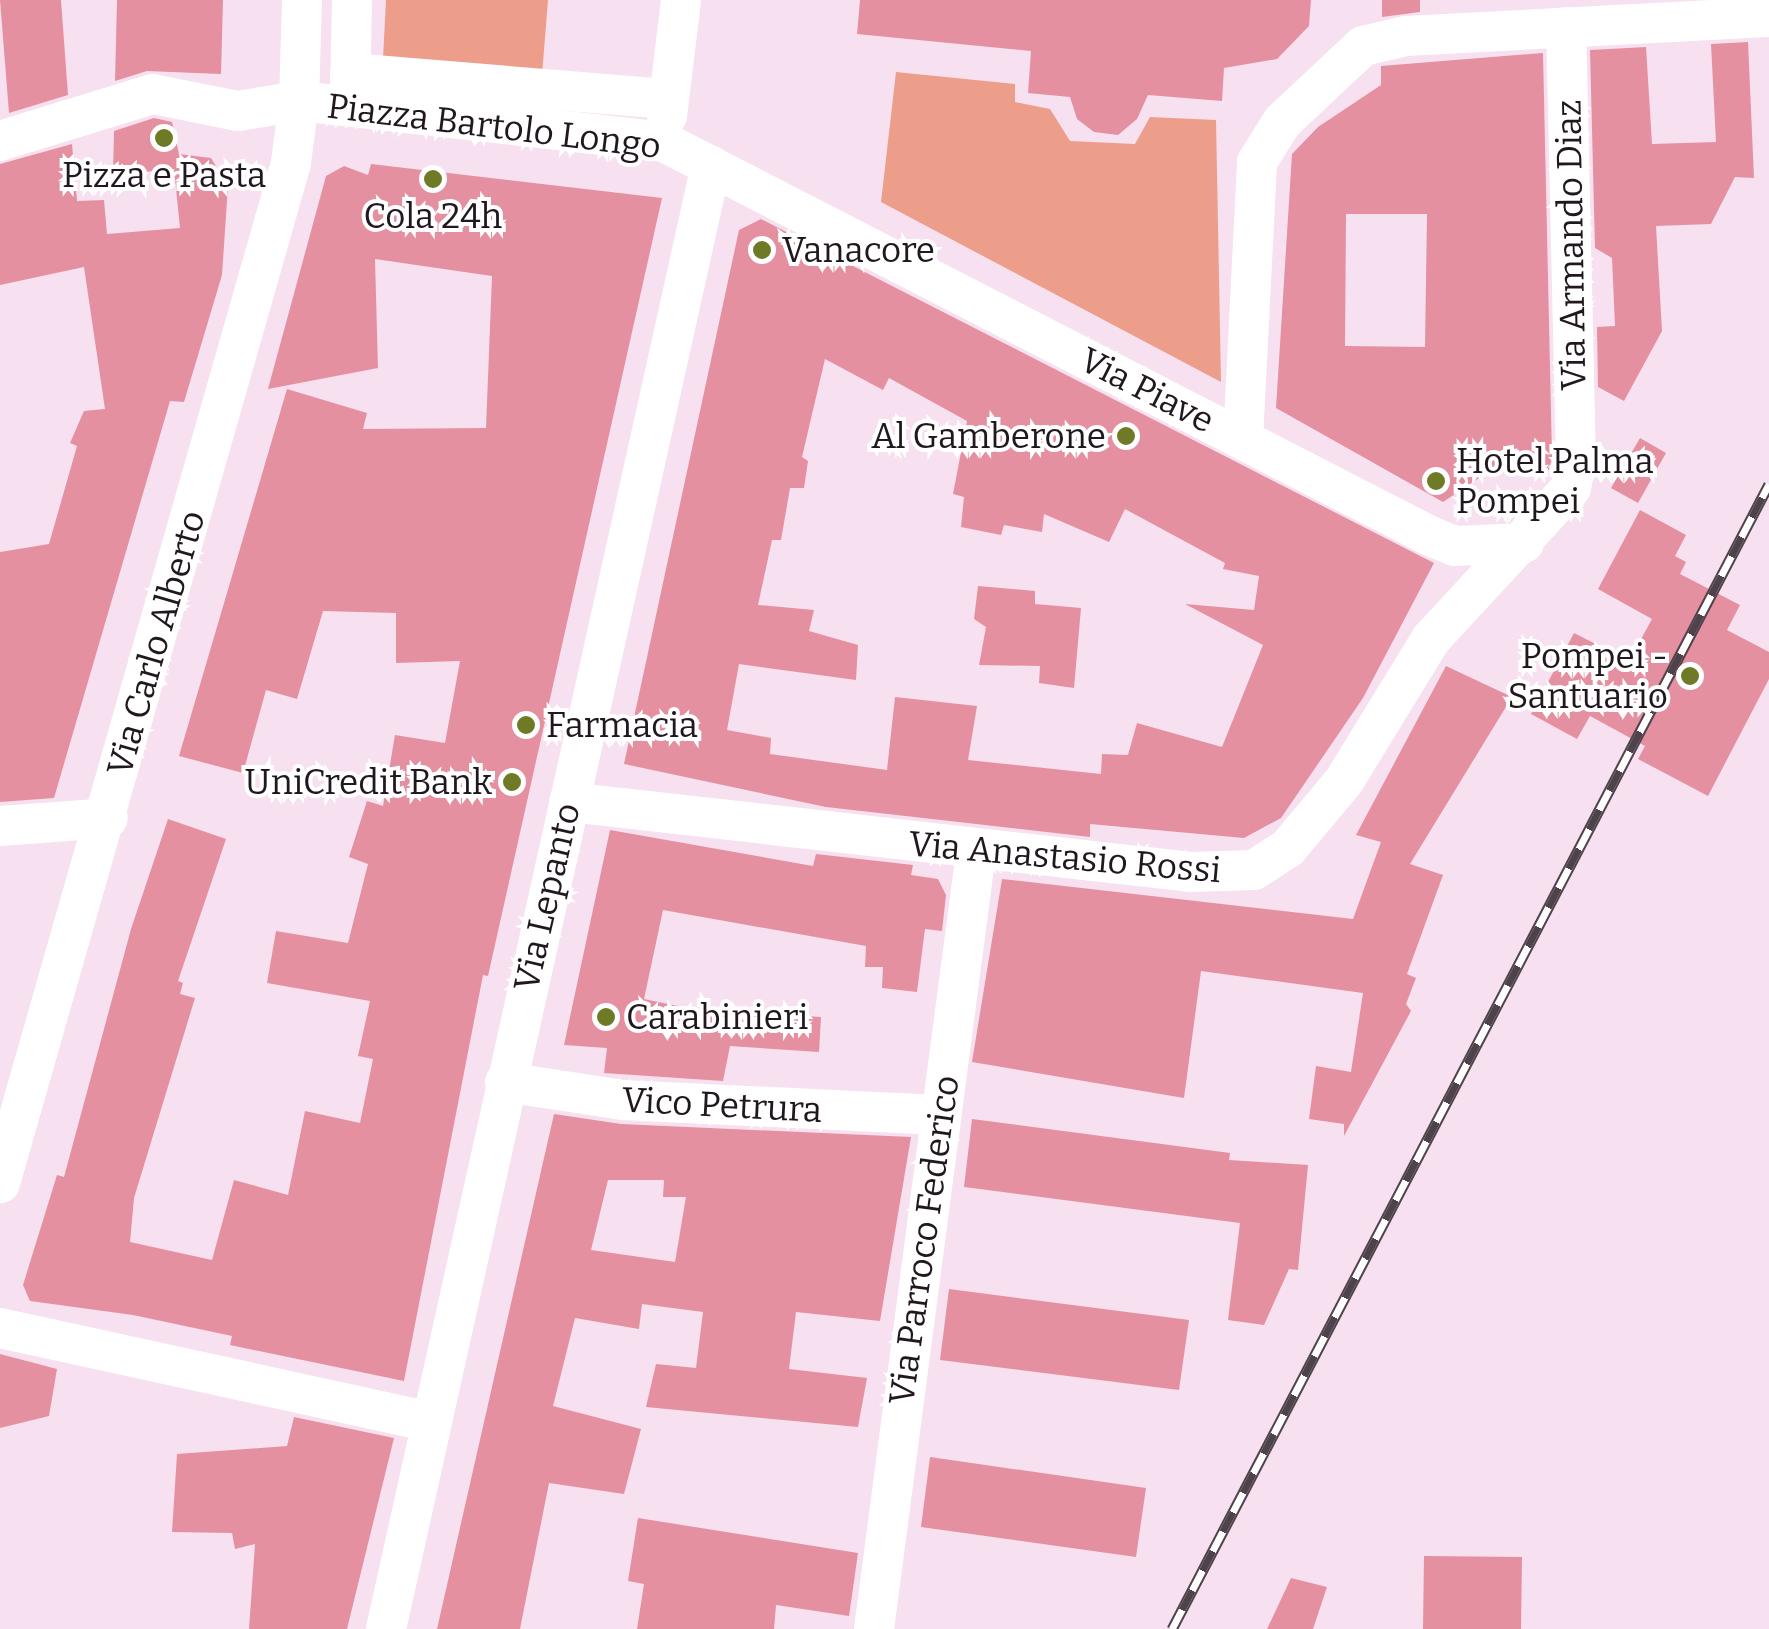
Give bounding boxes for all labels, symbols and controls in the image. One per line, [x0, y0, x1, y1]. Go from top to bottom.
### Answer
street label: Piazza Bartolo Longo [325, 85, 663, 167]
street label: Via Armando Diaz [1547, 99, 1595, 391]
marker: Pizza e Pasta [153, 127, 175, 149]
place label: Pizza e Pasta [62, 154, 266, 196]
marker: Cola 24h [422, 168, 444, 190]
place label: Cola 24h [364, 195, 502, 237]
place label: Vanacore [782, 229, 935, 271]
marker: Vanacore [751, 239, 773, 261]
street label: Via Piave [1073, 338, 1221, 442]
place label: Al Gamberone [871, 415, 1106, 457]
marker: Al Gamberone [1115, 425, 1137, 447]
place label: Hotel Palma Pompei [1456, 440, 1654, 522]
marker: Hotel Palma Pompei [1425, 470, 1447, 492]
street label: Via Carlo Alberto [98, 506, 214, 780]
place label: Pompei - Santuario [1507, 635, 1668, 717]
marker: Pompei - Santuario [1677, 663, 1703, 689]
place label: Farmacia [546, 704, 698, 746]
marker: Farmacia [515, 714, 537, 736]
place label: UniCredit Bank [245, 761, 492, 803]
marker: UniCredit Bank [501, 771, 523, 793]
street label: Via Lepanto [505, 799, 589, 995]
street label: Via Anastasio Rossi [907, 822, 1223, 892]
place label: Carabinieri [626, 996, 808, 1038]
marker: Carabinieri [595, 1006, 617, 1028]
street label: Via Parroco Federico [880, 1073, 968, 1407]
street label: Vico Petrura [621, 1079, 823, 1131]

